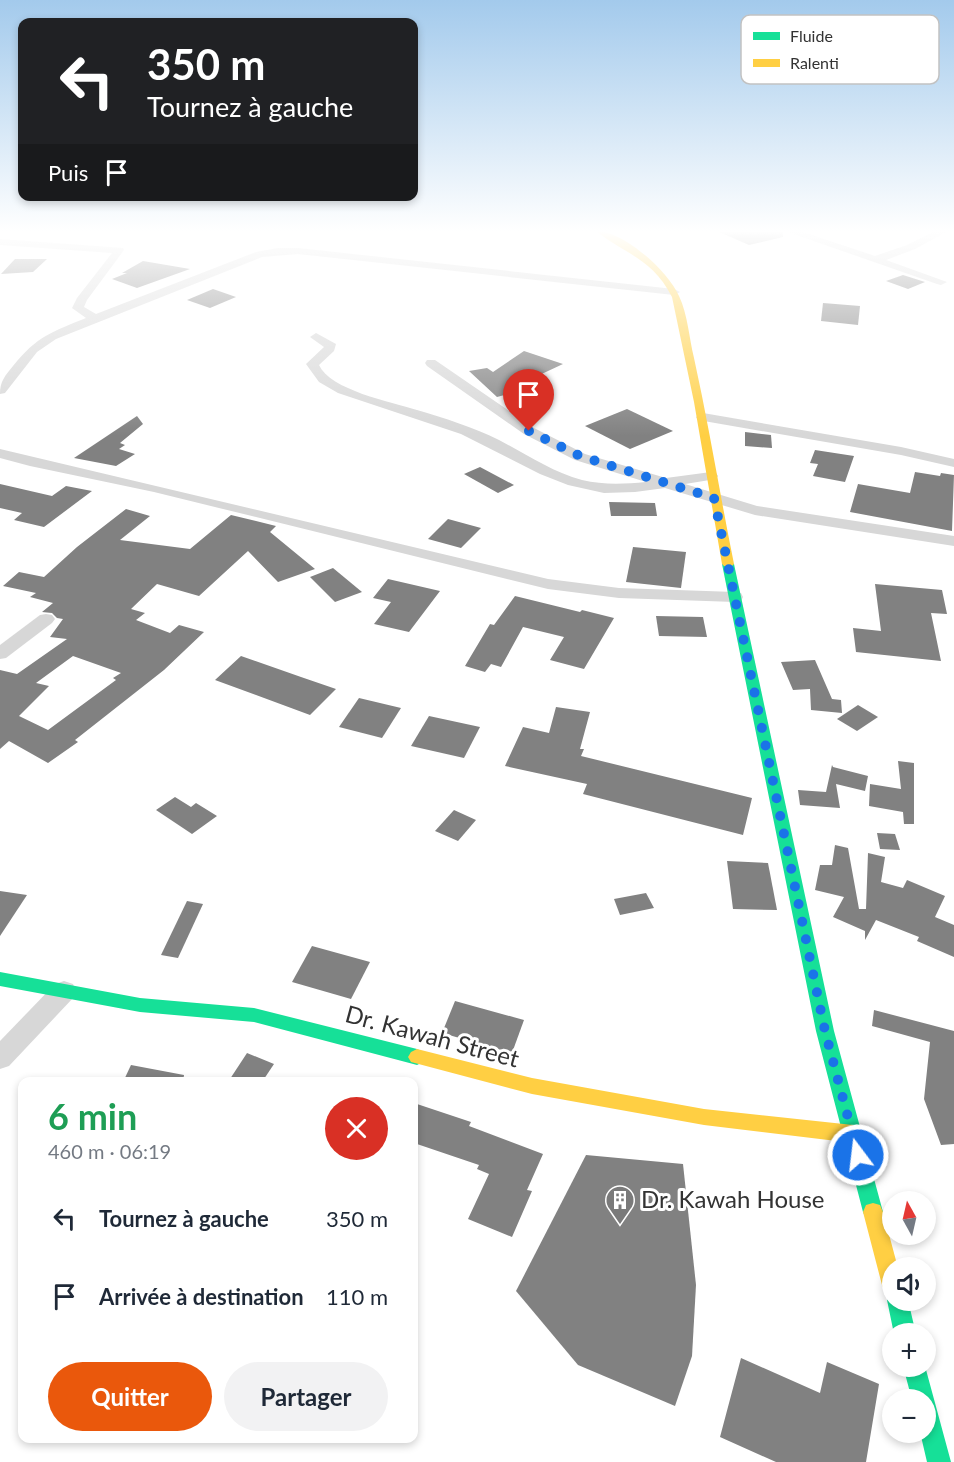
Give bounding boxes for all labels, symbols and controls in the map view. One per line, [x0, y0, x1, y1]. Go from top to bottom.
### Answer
legend [741, 15, 939, 84]
text: Fluide [790, 26, 833, 45]
text: 350 m [147, 39, 265, 89]
icon: left [48, 42, 126, 120]
text: Ralenti [790, 53, 839, 72]
text: Tournez à gauche [147, 90, 353, 123]
icon: arrive [100, 156, 133, 189]
text: Puis [48, 159, 88, 186]
pin [503, 369, 554, 431]
icon: arrive [512, 378, 545, 411]
street label: Dr. Kawah Street [342, 998, 523, 1073]
text: 6 min [48, 1094, 137, 1138]
button: close [325, 1097, 388, 1160]
position arrow [826, 1123, 890, 1187]
text: 460 m · 06:19 [48, 1139, 171, 1163]
building icon: Dr. Kawah House [604, 1184, 636, 1226]
place label: Dr. Kawah House [641, 1184, 824, 1213]
north arrow [882, 1191, 936, 1245]
map controls [882, 1191, 936, 1443]
icon: left [48, 1202, 81, 1235]
text: Tournez à gauche [99, 1205, 269, 1232]
text: 350 m [326, 1205, 388, 1232]
button: sound [882, 1257, 936, 1311]
icon: arrive [48, 1280, 81, 1313]
text: Arrivée à destination [99, 1283, 304, 1310]
text: 110 m [326, 1283, 388, 1310]
button: + [882, 1323, 936, 1377]
button: Quitter [48, 1362, 212, 1431]
button: Partager [224, 1362, 388, 1431]
button: − [882, 1389, 936, 1443]

